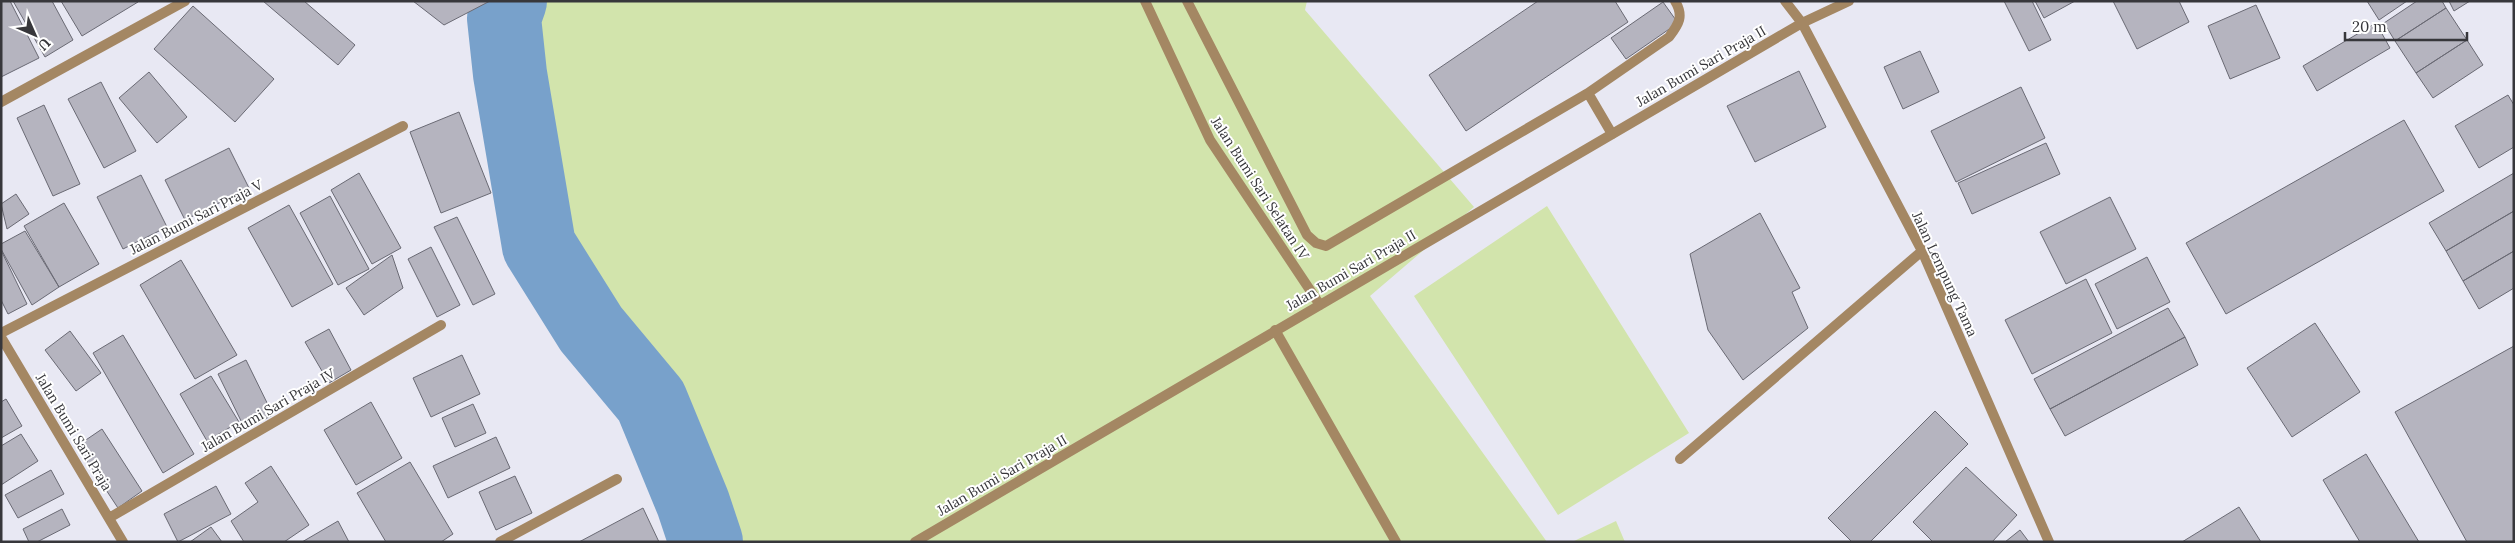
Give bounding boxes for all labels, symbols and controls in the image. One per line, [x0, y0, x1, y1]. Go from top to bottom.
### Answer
north arrow [10, 10, 60, 60]
scale bar [2345, 10, 2468, 42]
text: 20 m [2352, 17, 2387, 36]
street label: Jalan Bumi Sari Praja II [1632, 21, 1769, 111]
text: U [34, 34, 54, 55]
street label: Jalan Bumi Sari Selatan IV [1207, 112, 1313, 263]
street label: Jalan Bumi Sari Praja V [126, 175, 266, 259]
street label: Jalan Lempung Tama [1908, 208, 1982, 339]
street label: Jalan Bumi Sari Praja II [1282, 225, 1419, 315]
street label: Jalan Bumi Sari Praja IV [197, 364, 339, 456]
street label: Jalan Bumi Sari Praja [31, 369, 116, 494]
street label: Jalan Bumi Sari Praja II [933, 430, 1070, 520]

